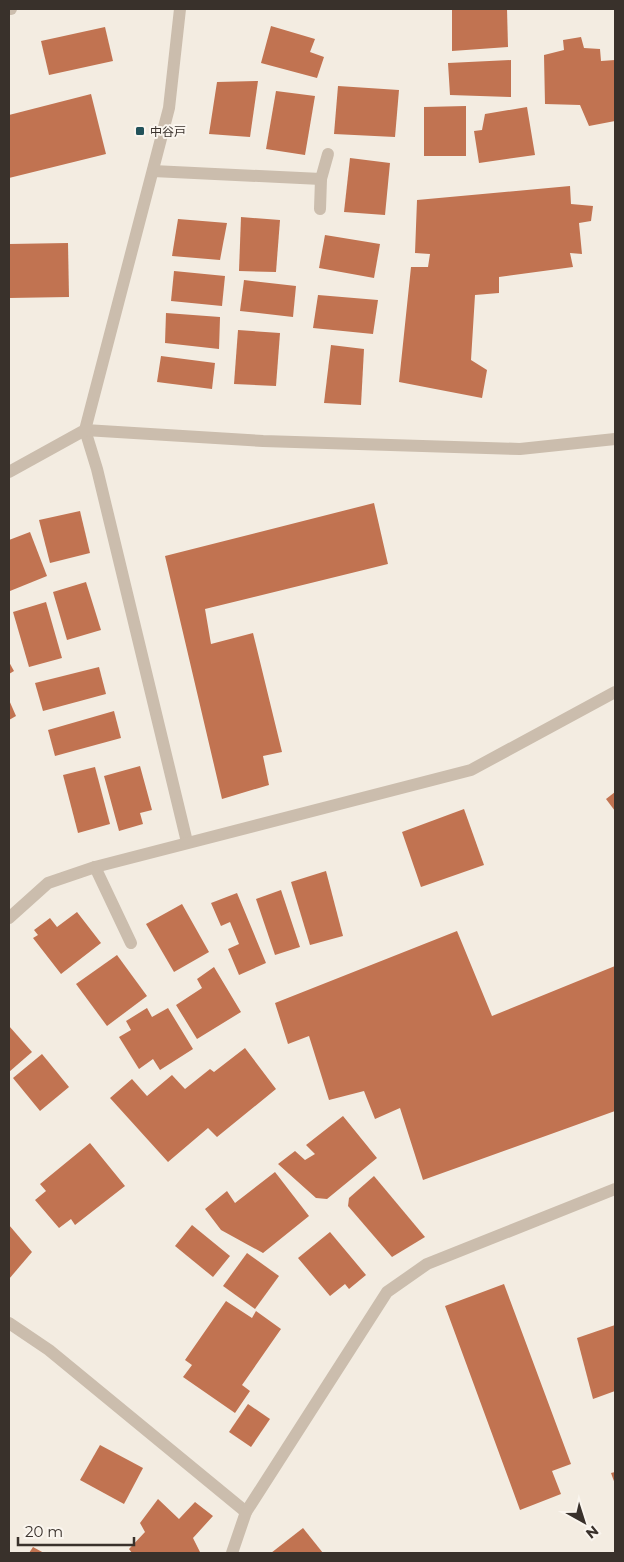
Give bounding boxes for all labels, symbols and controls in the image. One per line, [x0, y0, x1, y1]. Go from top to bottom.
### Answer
place label: 中谷戸 [150, 124, 186, 139]
marker: 中谷戸 [134, 125, 146, 137]
north arrow [559, 1497, 609, 1547]
scale bar [18, 1514, 134, 1546]
text: 20 m [25, 1522, 63, 1541]
text: N [582, 1522, 602, 1543]

